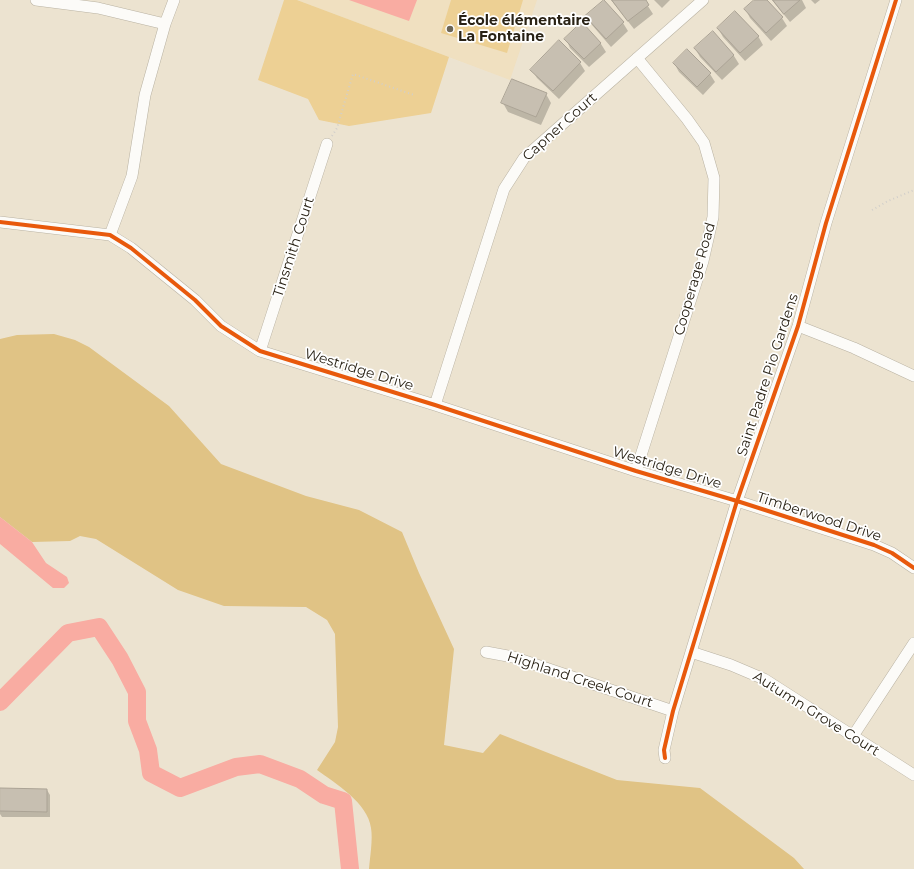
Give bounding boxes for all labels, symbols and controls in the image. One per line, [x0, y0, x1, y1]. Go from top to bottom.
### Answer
place label: École élémentaire La Fontaine [458, 13, 590, 46]
marker: École élémentaire La Fontaine [445, 24, 455, 34]
street label: Capner Court [519, 89, 601, 165]
street label: Tinsmith Court [270, 195, 318, 299]
street label: Cooperage Road [671, 221, 719, 337]
street label: Saint Padre Pio Gardens [734, 292, 802, 458]
street label: Westridge Drive [303, 345, 415, 395]
street label: Westridge Drive [611, 443, 723, 493]
street label: Timberwood Drive [755, 489, 883, 545]
street label: Highland Creek Court [505, 648, 655, 712]
street label: Autumn Grove Court [750, 668, 882, 760]

